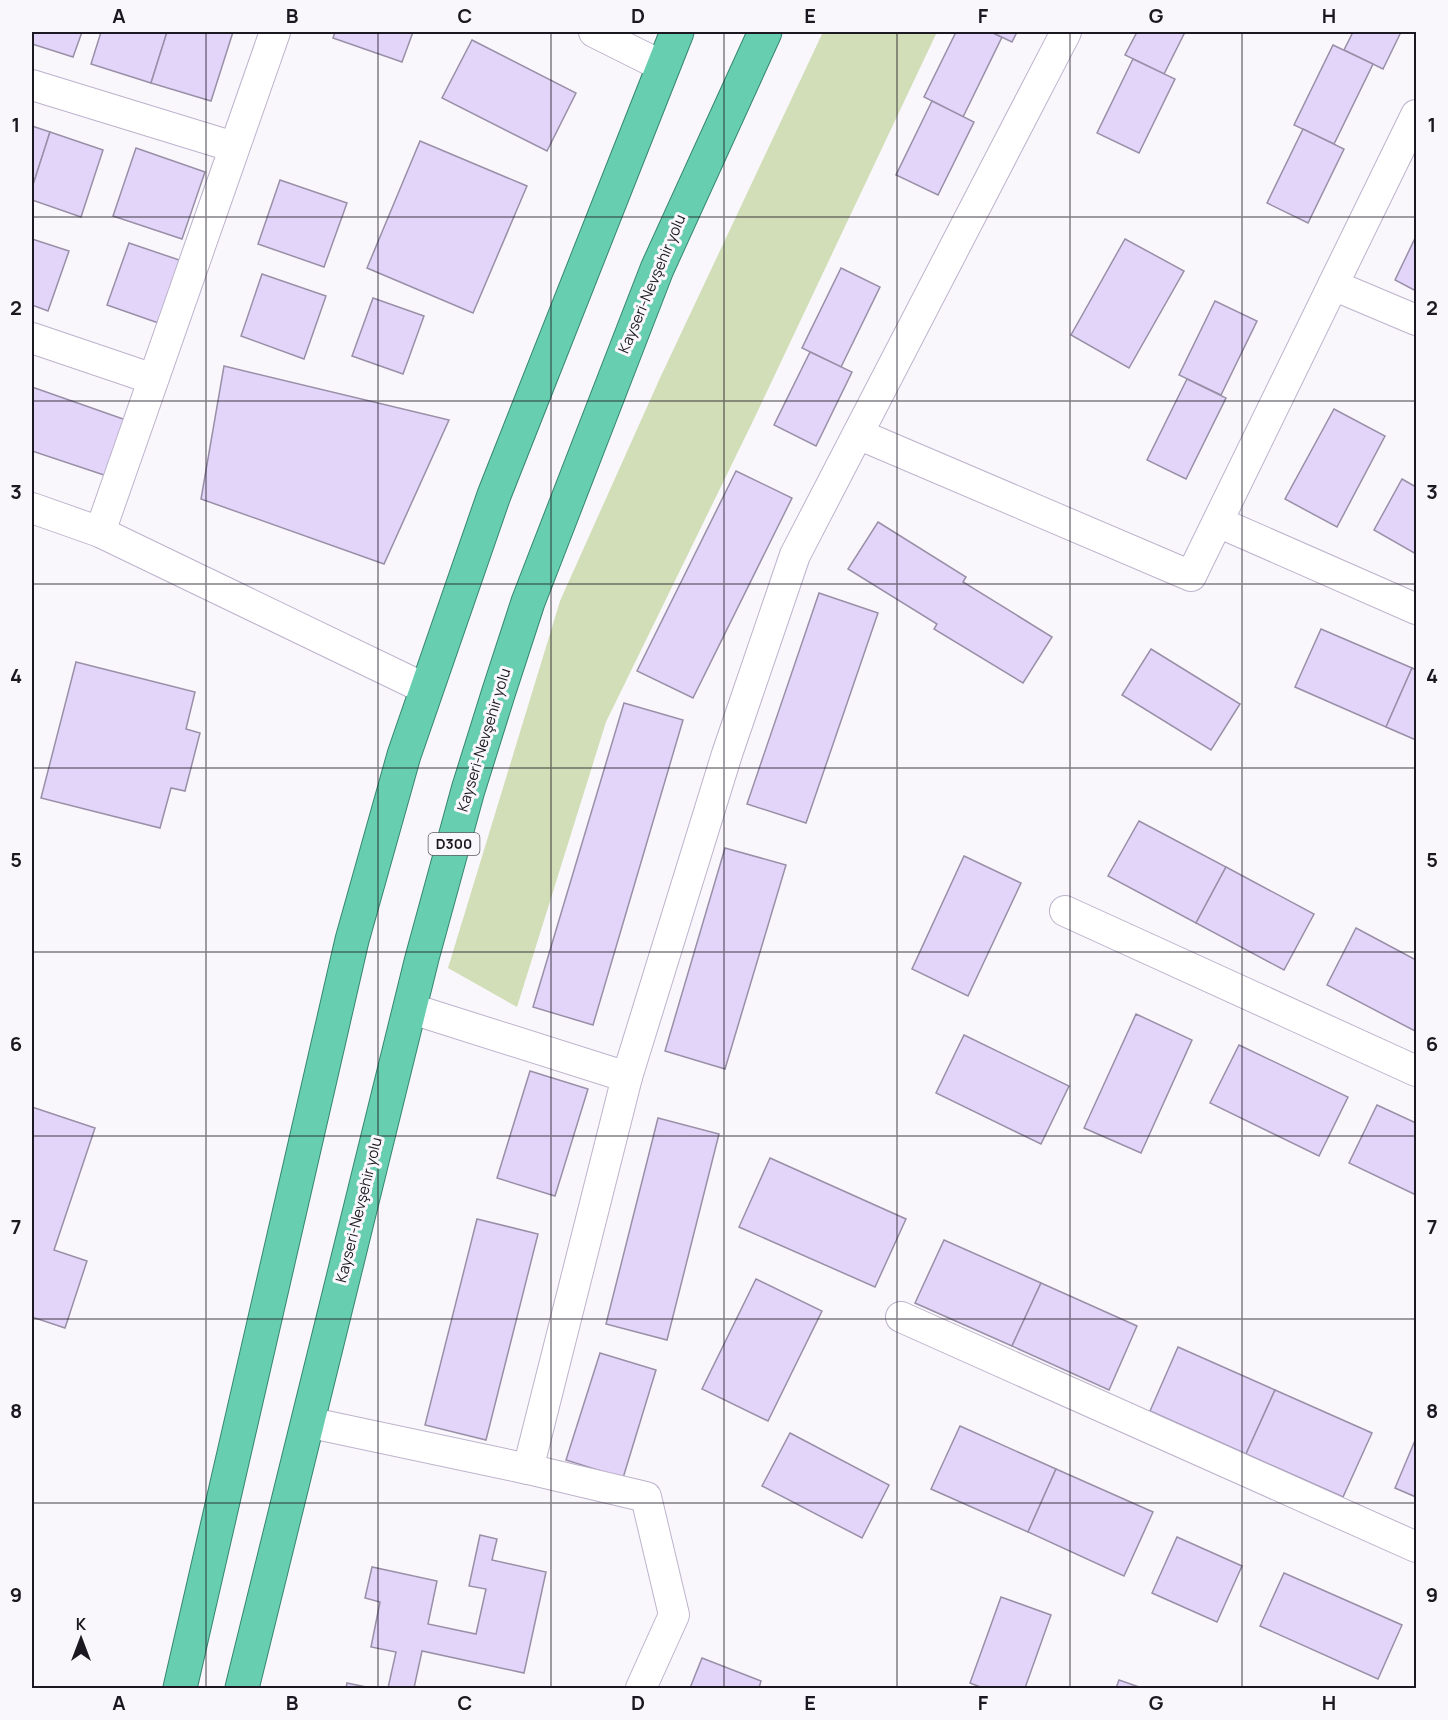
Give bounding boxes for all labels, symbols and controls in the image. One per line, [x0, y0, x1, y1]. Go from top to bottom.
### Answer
text: A [112, 2, 126, 29]
text: B [286, 2, 299, 29]
text: C [458, 2, 472, 29]
text: D [631, 2, 645, 29]
text: E [804, 2, 816, 29]
text: F [978, 2, 989, 29]
text: G [1149, 2, 1164, 29]
text: H [1322, 2, 1336, 29]
text: 1 [12, 111, 20, 138]
text: 1 [1428, 111, 1436, 138]
street label: Kayseri-Nevşehir yolu [613, 211, 690, 356]
text: 2 [10, 294, 22, 321]
text: 2 [1426, 294, 1438, 321]
text: 3 [10, 478, 22, 505]
text: 3 [1426, 478, 1438, 505]
text: 4 [10, 662, 22, 689]
text: 4 [1426, 662, 1438, 689]
street label: Kayseri-Nevşehir yolu [452, 666, 515, 814]
road number: D300 [428, 833, 480, 855]
text: 5 [10, 846, 22, 873]
text: 5 [1426, 846, 1438, 873]
text: 6 [10, 1030, 22, 1057]
text: 6 [1426, 1030, 1438, 1057]
street label: Kayseri-Nevşehir yolu [330, 1135, 387, 1285]
text: 7 [11, 1213, 21, 1240]
text: 7 [1427, 1213, 1437, 1240]
text: 8 [10, 1397, 22, 1424]
text: 8 [1426, 1397, 1438, 1424]
text: 9 [10, 1581, 22, 1608]
text: 9 [1426, 1581, 1438, 1608]
north arrow [51, 1609, 111, 1669]
text: K [76, 1613, 87, 1635]
text: A [112, 1689, 126, 1716]
text: B [286, 1689, 299, 1716]
text: C [458, 1689, 472, 1716]
text: D [631, 1689, 645, 1716]
text: E [804, 1689, 816, 1716]
text: F [978, 1689, 989, 1716]
text: G [1149, 1689, 1164, 1716]
text: H [1322, 1689, 1336, 1716]

